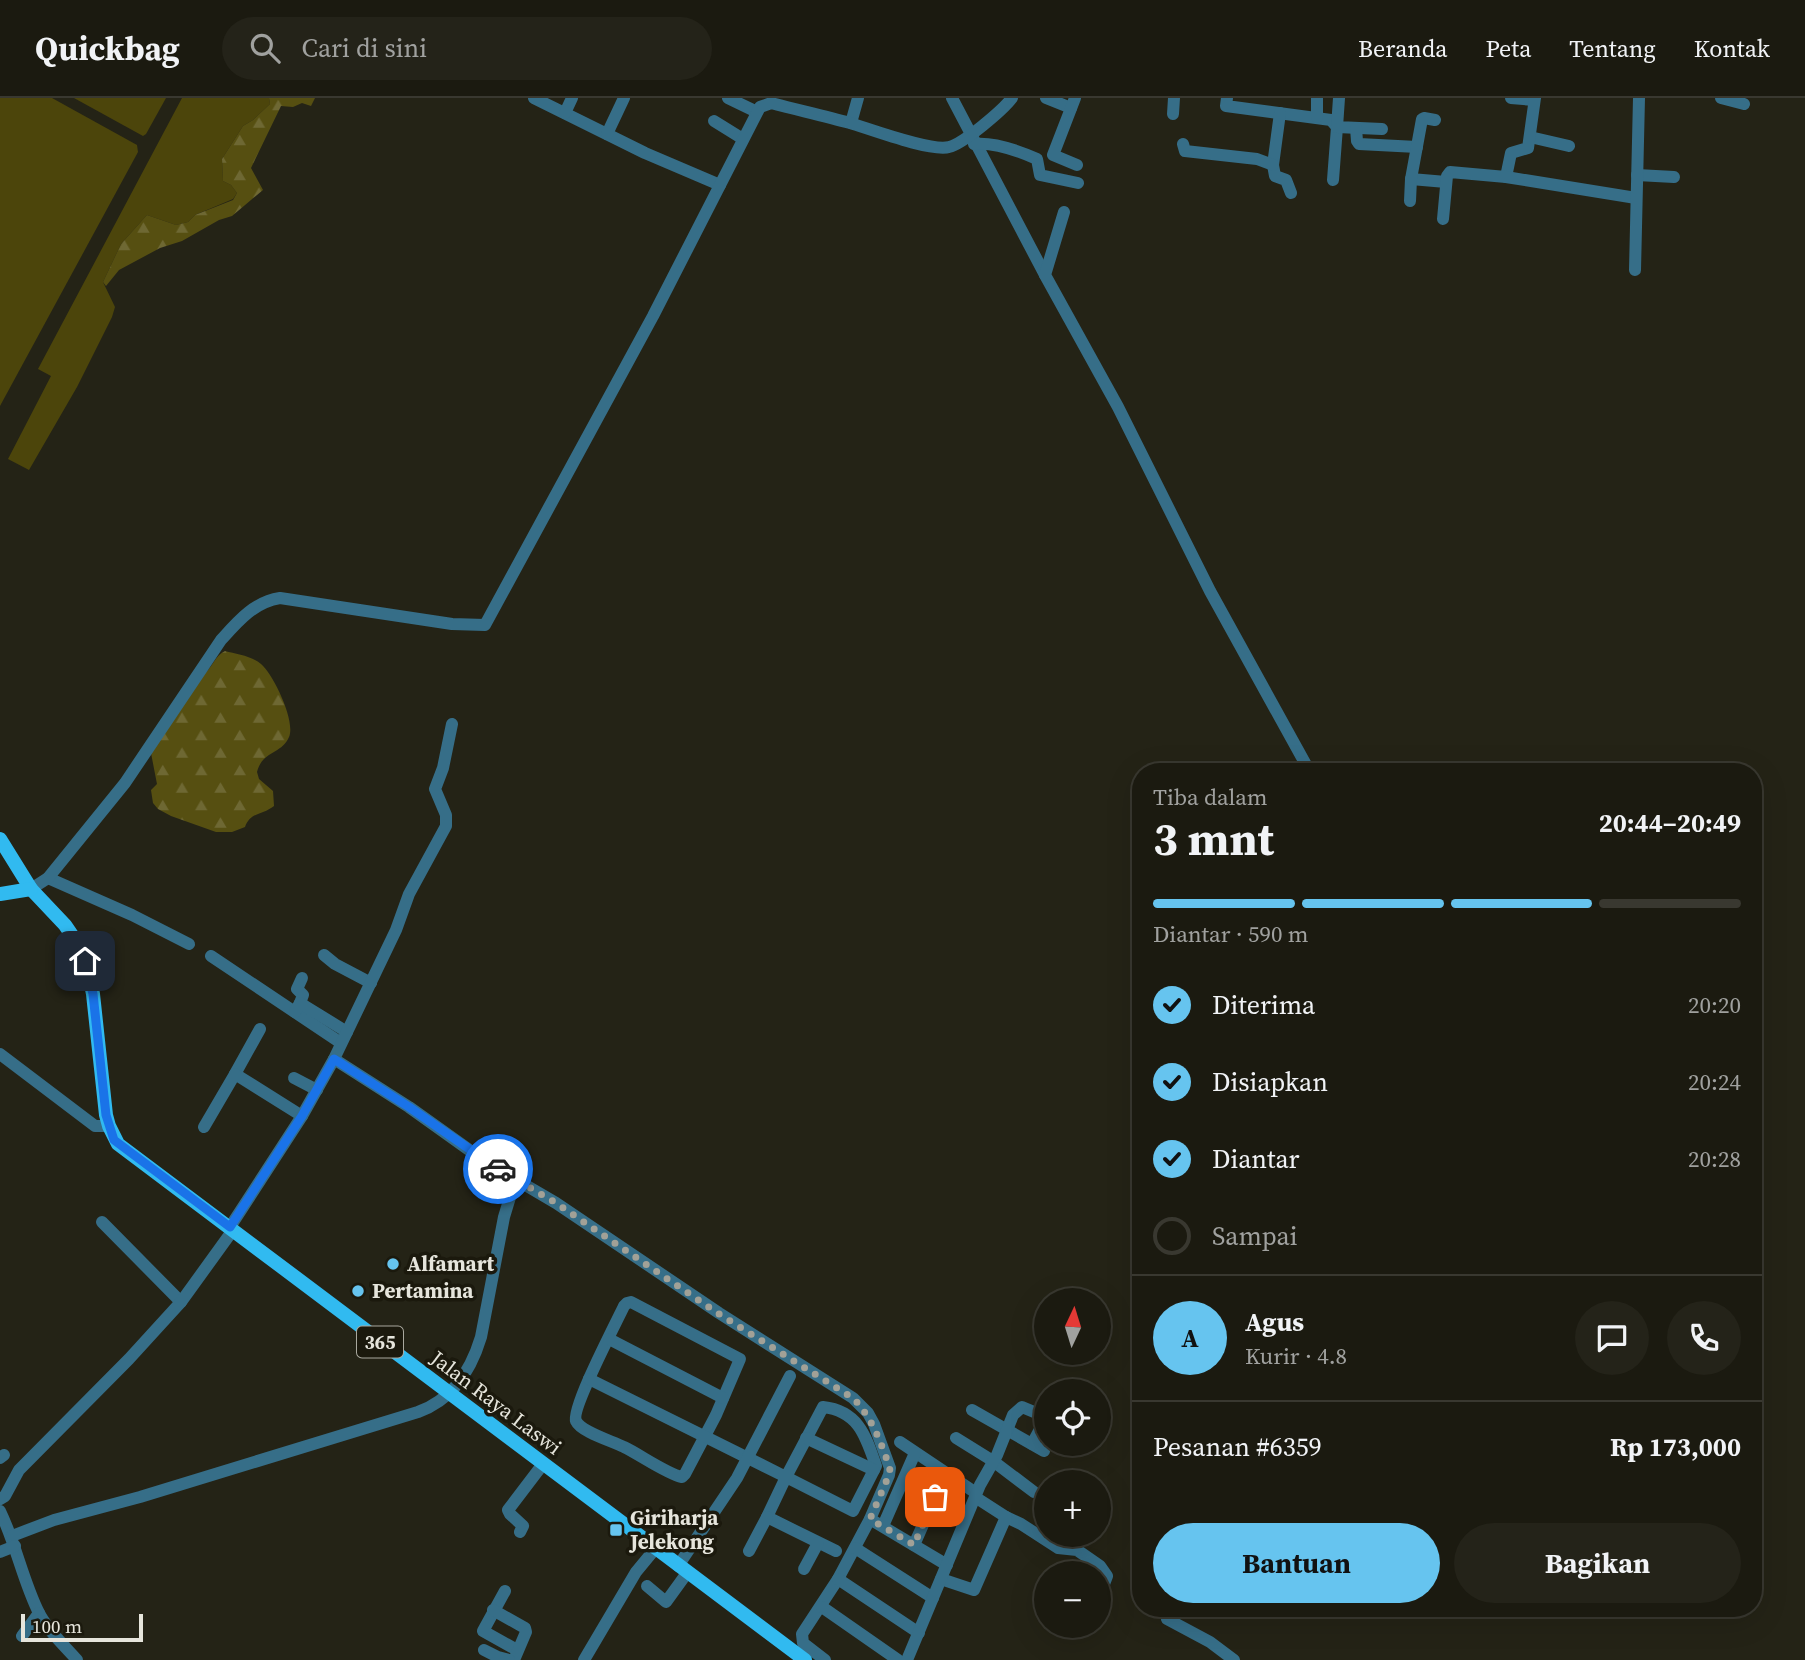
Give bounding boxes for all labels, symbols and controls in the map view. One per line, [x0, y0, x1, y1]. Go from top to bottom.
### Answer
search box [222, 17, 712, 80]
text: Quickbag [35, 26, 180, 71]
icon: search [246, 29, 284, 67]
text: Cari di sini [302, 30, 427, 66]
text: Beranda [1358, 32, 1447, 65]
text: Peta [1485, 32, 1531, 65]
text: Tentang [1569, 32, 1656, 65]
text: Kontak [1694, 32, 1770, 65]
text: Tiba dalam [1153, 781, 1268, 813]
text: 20:44–20:49 [1599, 805, 1741, 841]
text: 3 mnt [1153, 807, 1274, 870]
text: Diantar · 590 m [1153, 918, 1309, 950]
pin [55, 931, 115, 991]
icon: home [66, 942, 104, 980]
icon: check [1153, 986, 1191, 1024]
text: Diterima [1212, 987, 1315, 1023]
text: 20:20 [1688, 989, 1741, 1021]
icon: check [1153, 1063, 1191, 1101]
text: Disiapkan [1212, 1064, 1328, 1100]
text: 20:24 [1688, 1066, 1741, 1098]
courier [463, 1134, 533, 1204]
icon: check [1153, 1140, 1191, 1178]
text: Diantar [1212, 1141, 1300, 1177]
text: 20:28 [1688, 1143, 1741, 1175]
icon: car [479, 1150, 517, 1188]
text: Sampai [1212, 1218, 1298, 1254]
place label: Alfamart [407, 1249, 495, 1278]
marker: Alfamart [385, 1256, 401, 1272]
place label: Pertamina [372, 1276, 474, 1305]
marker: Pertamina [350, 1283, 366, 1299]
north arrow [1034, 1288, 1111, 1365]
map controls [1034, 1288, 1111, 1638]
button: chat [1575, 1301, 1649, 1375]
button: phone [1667, 1301, 1741, 1375]
text: Agus [1245, 1304, 1304, 1340]
text: A [1181, 1320, 1199, 1356]
road number: 365 [357, 1326, 403, 1358]
text: Kurir · 4.8 [1245, 1340, 1347, 1372]
street label: Jalan Raya Laswi [424, 1343, 568, 1461]
button: locate [1034, 1379, 1111, 1456]
text: Pesanan #6359 [1153, 1429, 1322, 1465]
text: Rp 173,000 [1610, 1429, 1741, 1465]
pin [905, 1467, 965, 1527]
button: + [1034, 1470, 1111, 1547]
icon: bag [916, 1478, 954, 1516]
place label: Giriharja Jelekong [628, 1503, 719, 1556]
marker: Giriharja Jelekong [608, 1522, 624, 1538]
button: Bantuan [1153, 1523, 1440, 1603]
button: Bagikan [1454, 1523, 1741, 1603]
button: − [1034, 1561, 1111, 1638]
scale bar [21, 1611, 144, 1643]
text: 100 m [32, 1613, 82, 1639]

